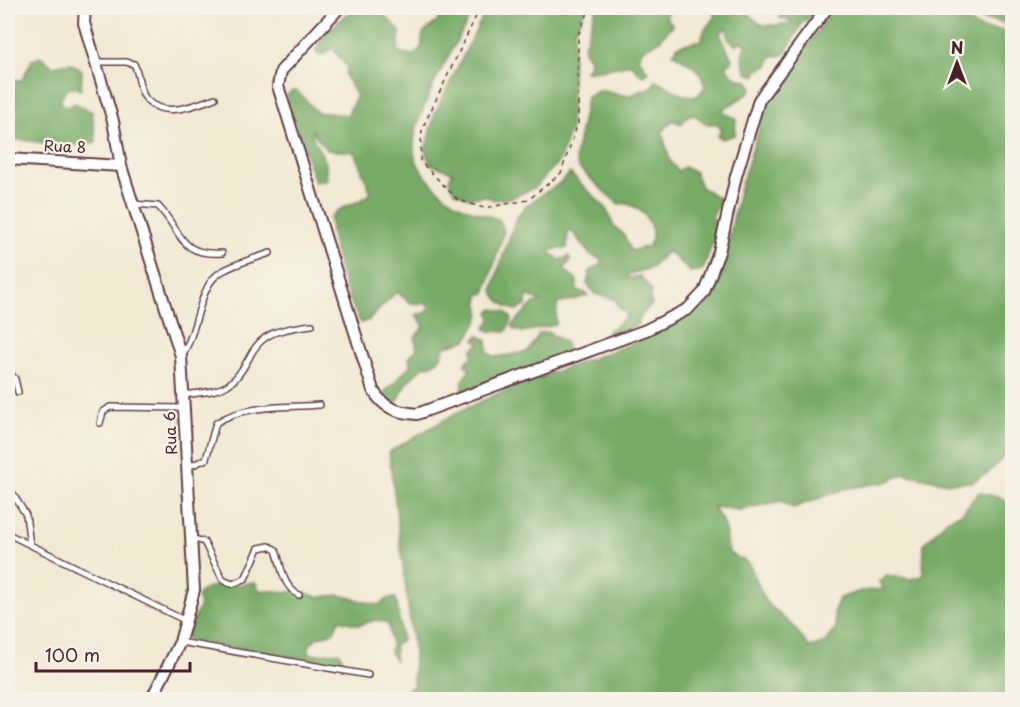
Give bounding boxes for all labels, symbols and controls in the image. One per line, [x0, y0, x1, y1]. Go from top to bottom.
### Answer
north arrow [927, 33, 987, 93]
text: N [951, 35, 963, 59]
street label: Rua 8 [43, 133, 87, 158]
street label: Rua 6 [157, 411, 182, 455]
scale bar [36, 635, 190, 673]
text: 100 m [45, 641, 100, 668]

